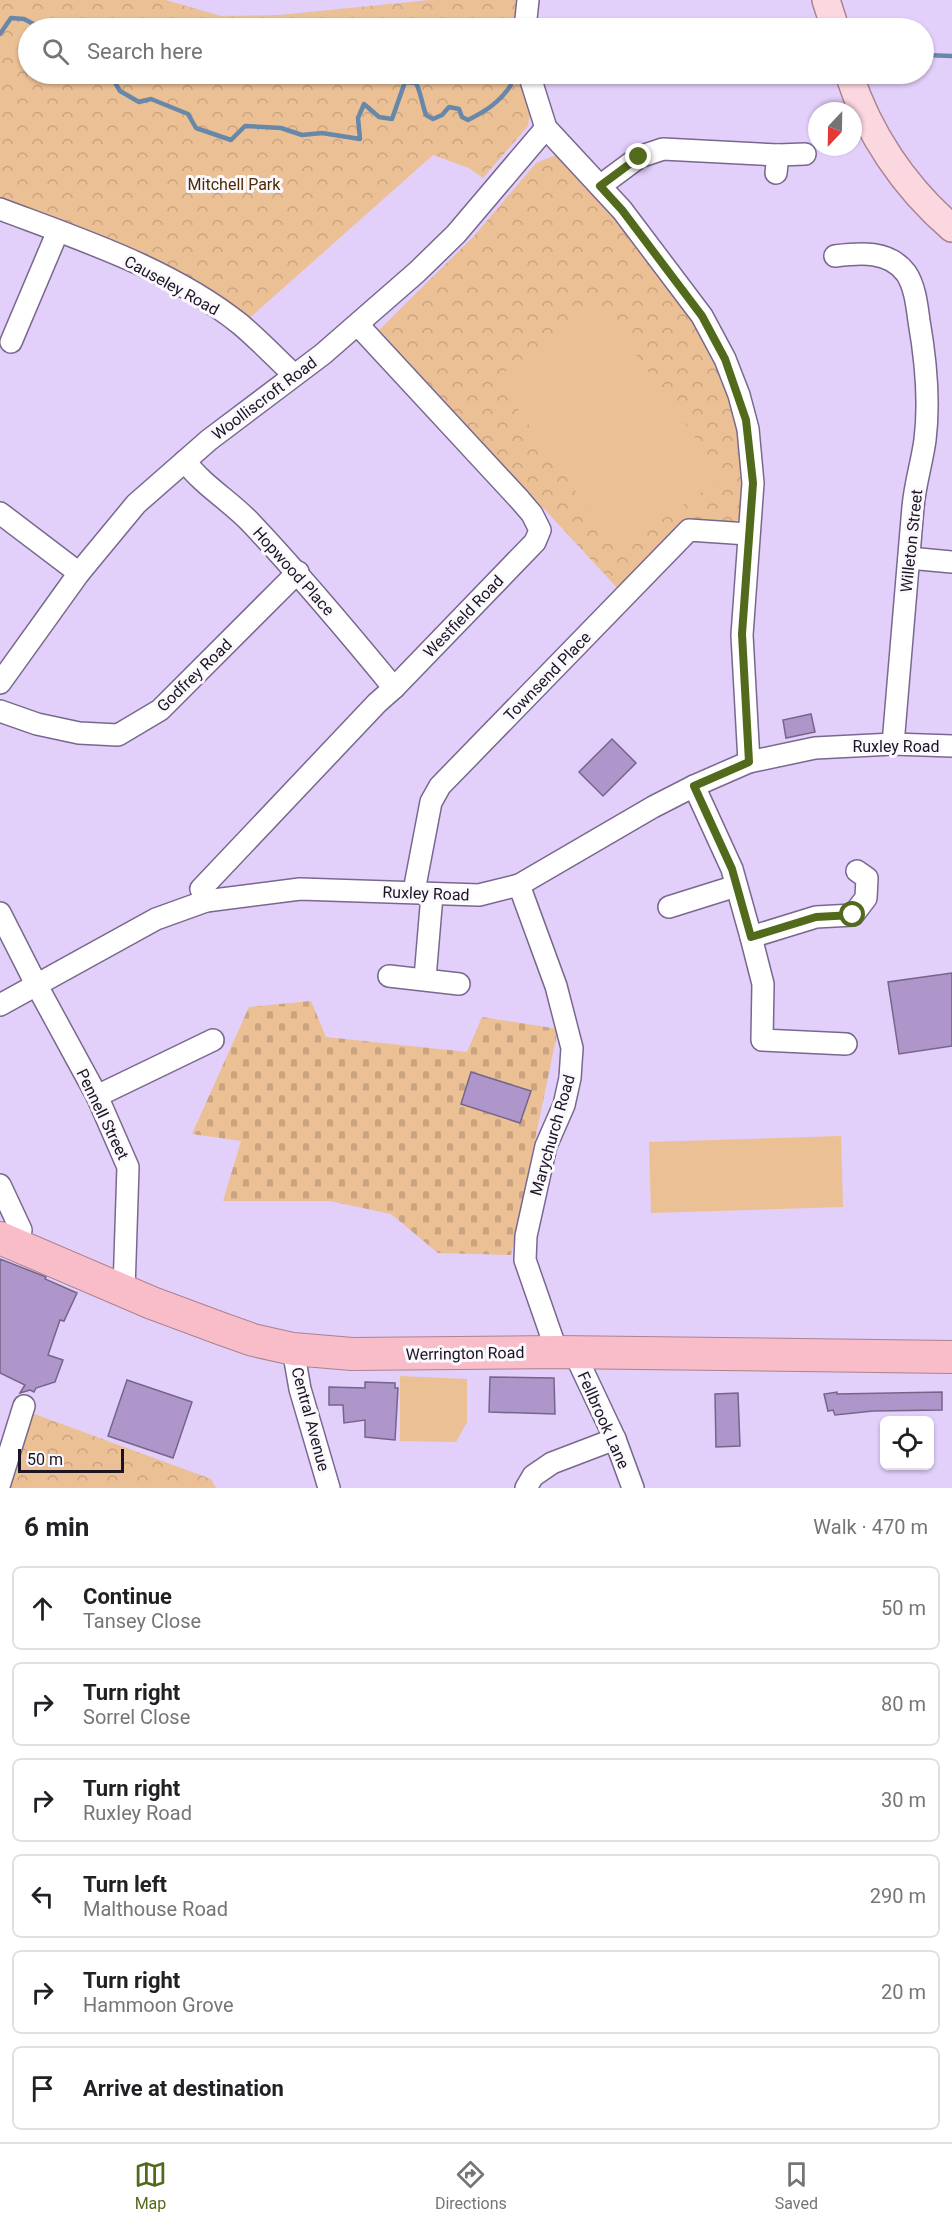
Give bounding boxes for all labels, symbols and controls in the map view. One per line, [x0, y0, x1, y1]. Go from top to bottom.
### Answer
search box [18, 18, 934, 84]
icon: search [39, 35, 72, 68]
text: Search here [87, 39, 203, 64]
north arrow [808, 102, 862, 156]
route end [625, 143, 651, 169]
park label: Mitchell Park [188, 175, 281, 194]
street label: Causeley Road [121, 252, 222, 319]
street label: Woolliscroft Road [208, 353, 320, 444]
street label: Willeton Street [897, 489, 926, 594]
street label: Hopwood Place [249, 523, 338, 619]
street label: Westfield Road [419, 571, 507, 661]
street label: Townsend Place [500, 628, 595, 725]
street label: Godfrey Road [153, 635, 236, 716]
street label: Ruxley Road [852, 737, 940, 756]
street label: Ruxley Road [382, 882, 470, 905]
route start [839, 901, 865, 927]
street label: Pennell Street [72, 1066, 133, 1163]
street label: Marychurch Road [526, 1073, 579, 1198]
street label: Werrington Road [405, 1343, 525, 1364]
street label: Central Avenue [287, 1365, 334, 1473]
street label: Fellbrook Lane [574, 1369, 633, 1472]
map controls [880, 1416, 934, 1470]
button: locate [880, 1416, 934, 1470]
scale bar [18, 1446, 124, 1474]
text: 50 m [27, 1450, 63, 1469]
text: 6 min [24, 1512, 89, 1542]
text: Walk · 470 m [813, 1515, 928, 1539]
text: Continue [83, 1584, 172, 1609]
icon: ahead [26, 1592, 59, 1625]
text: 50 m [881, 1596, 926, 1620]
text: Tansey Close [83, 1609, 201, 1633]
text: Turn right [83, 1680, 180, 1705]
icon: right [26, 1688, 59, 1721]
text: 80 m [881, 1692, 926, 1716]
text: Sorrel Close [83, 1705, 190, 1729]
text: Turn right [83, 1776, 180, 1801]
icon: right [26, 1784, 59, 1817]
text: 30 m [881, 1788, 926, 1812]
text: Ruxley Road [83, 1801, 192, 1825]
text: Turn left [83, 1872, 167, 1897]
icon: left [26, 1880, 59, 1913]
text: 290 m [870, 1884, 926, 1908]
text: Malthouse Road [83, 1897, 228, 1921]
text: Turn right [83, 1968, 180, 1993]
icon: right [26, 1976, 59, 2009]
text: 20 m [881, 1980, 926, 2004]
text: Hammoon Grove [83, 1993, 234, 2017]
icon: arrive [26, 2072, 59, 2105]
text: Arrive at destination [83, 2076, 284, 2101]
tab: Map [134, 2158, 167, 2213]
tab: Directions [435, 2158, 507, 2213]
tab: Saved [775, 2158, 818, 2213]

